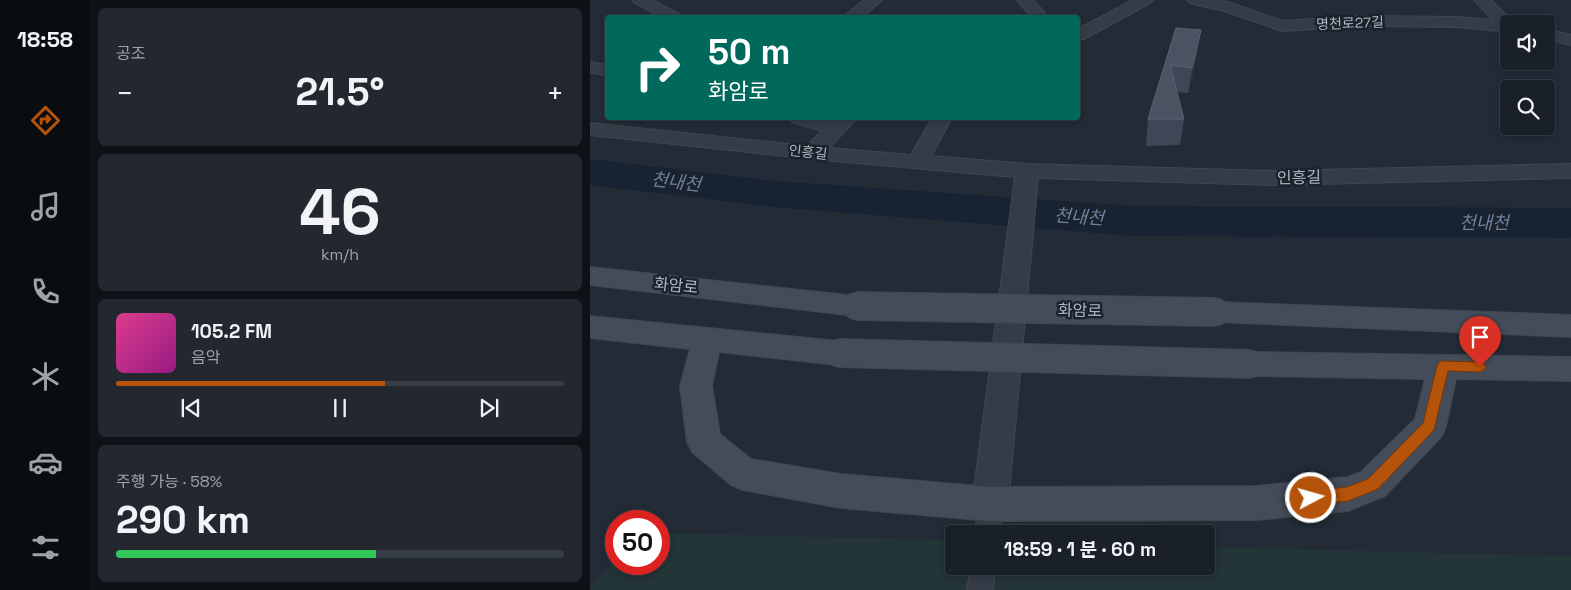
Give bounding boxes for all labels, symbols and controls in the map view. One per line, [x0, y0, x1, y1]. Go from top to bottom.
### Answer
street label: 명천로27길 [1316, 13, 1384, 33]
map controls [1500, 15, 1555, 135]
button: sound [1500, 15, 1555, 70]
text: 18:58 [17, 25, 73, 53]
text: 50 m [708, 30, 790, 74]
icon: right [625, 35, 690, 100]
text: 공조 [116, 43, 145, 64]
text: 21.5° [296, 68, 384, 116]
text: − [116, 75, 133, 111]
text: + [547, 75, 564, 111]
text: 화암로 [708, 77, 769, 105]
button: search [1500, 80, 1555, 135]
icon: directions [28, 103, 63, 138]
street label: 인흥길 [788, 141, 828, 163]
water label: 천내천 [650, 167, 705, 196]
street label: 인흥길 [1277, 167, 1321, 188]
text: 46 [299, 170, 381, 253]
icon: music [28, 189, 63, 224]
water label: 천내천 [1053, 203, 1107, 230]
water label: 천내천 [1459, 211, 1511, 234]
text: km/h [321, 244, 359, 265]
street label: 화암로 [653, 273, 699, 298]
icon: phone [28, 274, 63, 309]
street label: 화암로 [1058, 300, 1103, 321]
pin [1459, 316, 1501, 367]
text: 105.2 FM [191, 319, 272, 344]
icon: arrive [1466, 323, 1494, 351]
text: 음악 [191, 347, 220, 368]
icon: climate [28, 359, 63, 394]
icon: previous [177, 394, 205, 422]
icon: pause [326, 394, 354, 422]
icon: next [475, 394, 503, 422]
icon: car [28, 445, 63, 480]
text: 주행 가능 · 58% [116, 471, 222, 492]
position arrow [1284, 471, 1336, 523]
text: 290 km [116, 496, 250, 544]
speed limit sign: 50 [605, 510, 670, 575]
icon: filters [28, 530, 63, 565]
text: 18:59 · 1 분 · 60 m [1004, 537, 1156, 562]

